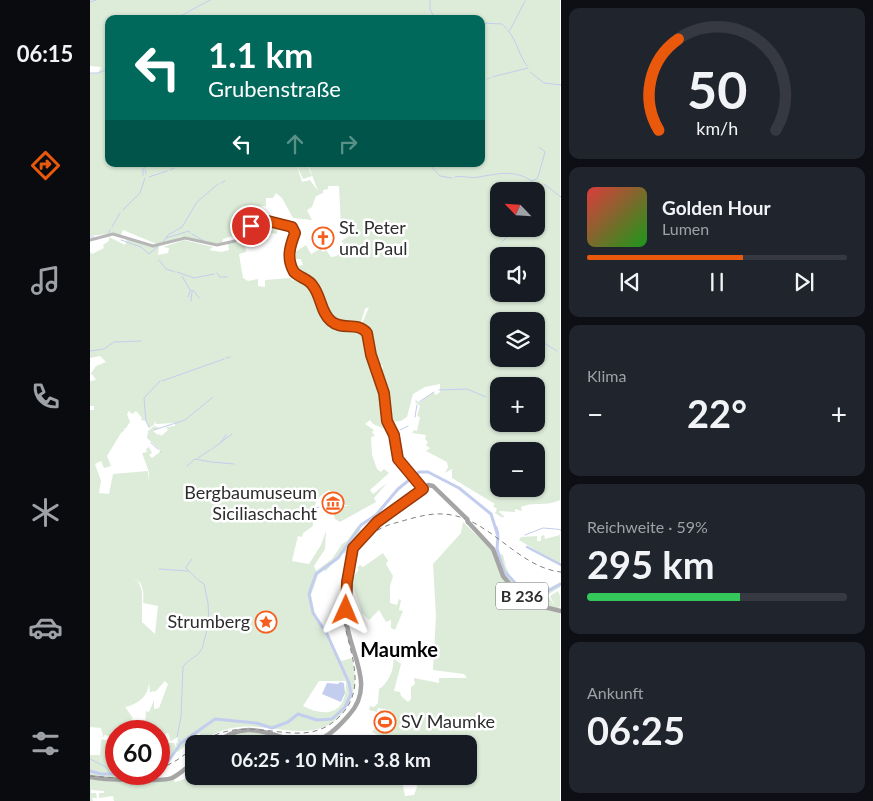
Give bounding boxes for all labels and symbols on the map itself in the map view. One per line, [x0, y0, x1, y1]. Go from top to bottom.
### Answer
north arrow [490, 182, 545, 238]
pin [230, 205, 272, 247]
place label: St. Peter und Paul [339, 216, 408, 259]
church icon: St. Peter und Paul [311, 226, 335, 250]
place label: Bergbaumuseum Siciliaschacht [184, 481, 318, 524]
museum icon: Bergbaumuseum Siciliaschacht [321, 491, 345, 515]
road number: B 236 [496, 582, 548, 610]
position arrow [319, 583, 371, 635]
place label: Strumberg [168, 610, 250, 632]
place icon: Strumberg [254, 610, 278, 634]
district label: Maumke [360, 637, 438, 661]
sports icon: SV Maumke [373, 710, 397, 734]
place label: SV Maumke [401, 710, 495, 732]
speed limit sign: 60 [105, 720, 170, 785]

